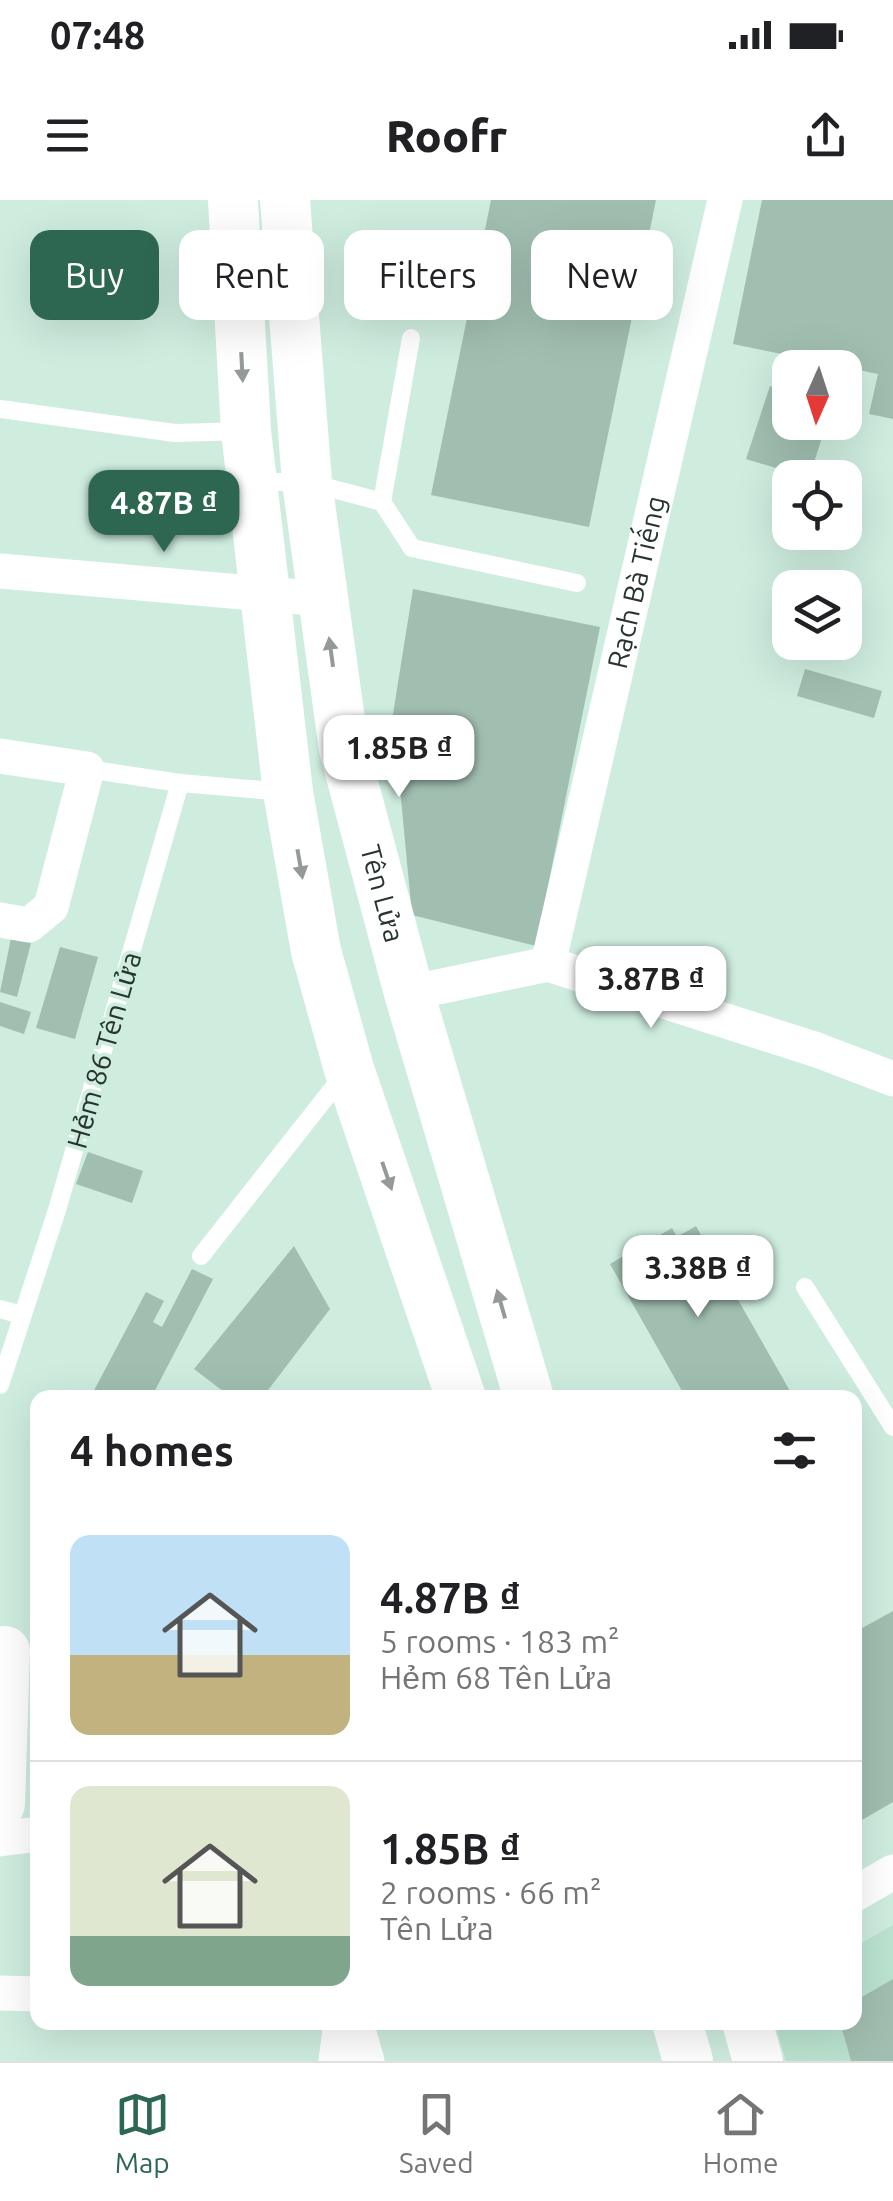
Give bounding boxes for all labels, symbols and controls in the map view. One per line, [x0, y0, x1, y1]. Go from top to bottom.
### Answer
text: 07:48 [50, 14, 145, 56]
icon: menu [40, 108, 95, 163]
icon: share [798, 108, 853, 163]
text: Roofr [386, 110, 507, 161]
chip: Buy [30, 230, 159, 320]
chip: Rent [179, 230, 324, 320]
chip: Filters [344, 230, 511, 320]
chip: New [531, 230, 673, 320]
north arrow [772, 350, 862, 440]
map controls [772, 350, 862, 660]
one-way arrow [234, 352, 250, 384]
button: locate [772, 460, 862, 550]
pin: 4.87B ₫ [72, 470, 256, 555]
text: 4.87B ₫ [110, 484, 218, 520]
street label: Rạch Bà Tiếng [601, 493, 671, 671]
button: layers [772, 570, 862, 660]
one-way arrow [322, 635, 338, 667]
pin: 1.85B ₫ [307, 715, 491, 800]
text: 1.85B ₫ [345, 729, 453, 765]
street label: Tên Lửa [355, 841, 411, 946]
one-way arrow [293, 848, 308, 880]
pin: 3.87B ₫ [559, 946, 743, 1031]
street label: Hẻm 86 Tên Lửa [61, 948, 146, 1152]
text: 3.87B ₫ [597, 960, 705, 996]
one-way arrow [380, 1162, 395, 1192]
pin: 3.38B ₫ [606, 1235, 790, 1320]
text: 3.38B ₫ [644, 1249, 752, 1285]
one-way arrow [493, 1288, 508, 1319]
icon: filters [767, 1423, 822, 1478]
text: 4 homes [70, 1427, 234, 1474]
text: 4.87B ₫ [380, 1574, 521, 1621]
icon: home [150, 1575, 270, 1695]
text: 5 rooms · 183 m² [380, 1623, 620, 1659]
text: Hẻm 68 Tên Lửa [380, 1659, 612, 1695]
text: 1.85B ₫ [380, 1825, 521, 1872]
icon: home [150, 1826, 270, 1946]
text: 2 rooms · 66 m² [380, 1874, 601, 1910]
text: Tên Lửa [380, 1910, 494, 1946]
tab: Map [115, 2087, 170, 2178]
tab: Saved [399, 2087, 474, 2178]
tab: Home [703, 2087, 778, 2178]

